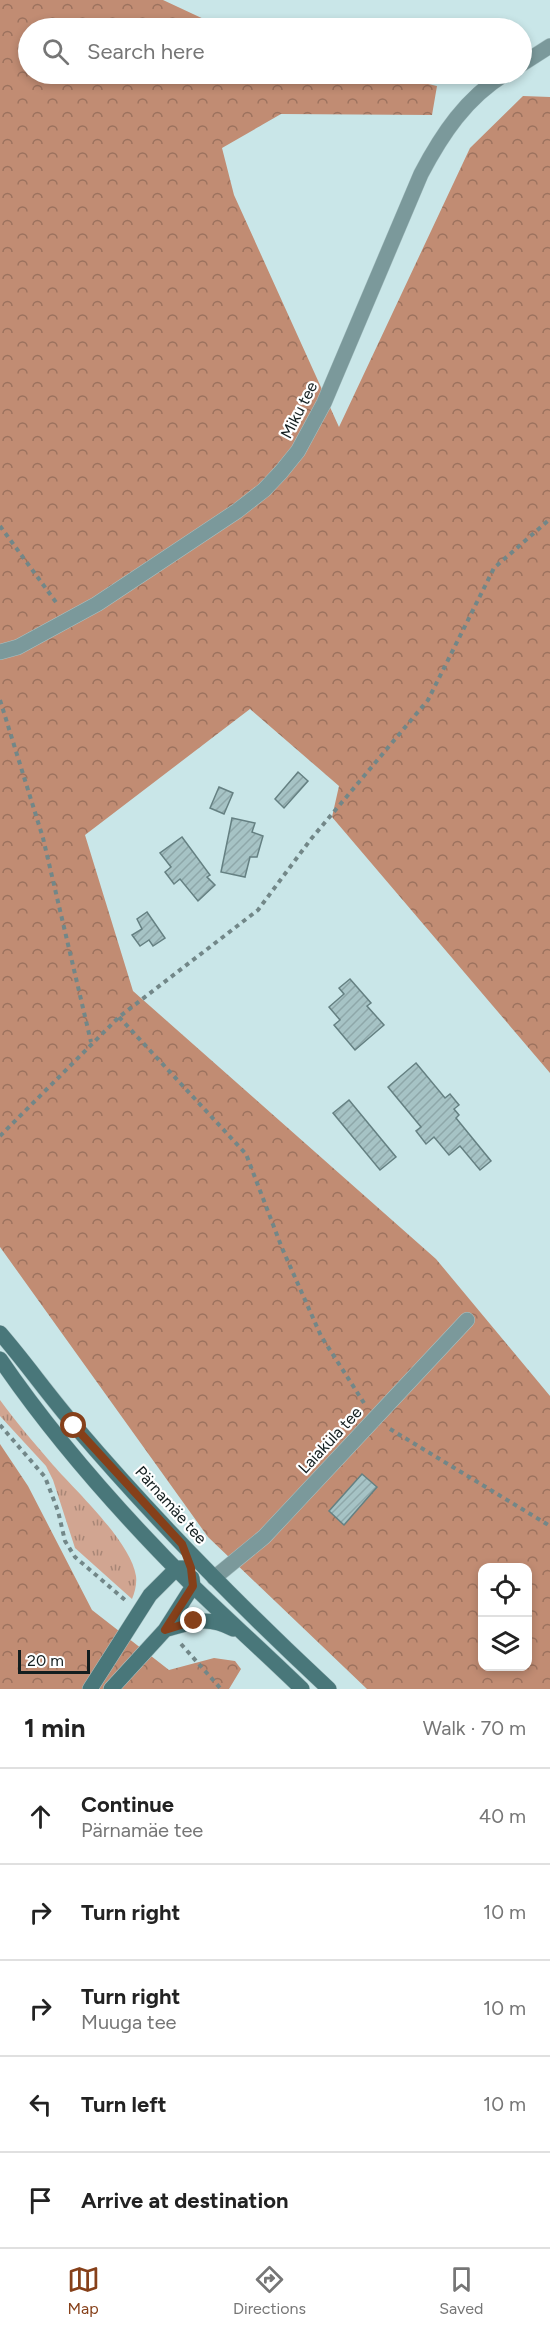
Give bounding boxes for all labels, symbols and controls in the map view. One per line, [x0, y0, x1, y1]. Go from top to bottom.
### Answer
search box [18, 18, 532, 84]
icon: search [39, 35, 72, 68]
text: Search here [87, 38, 205, 65]
street label: Miku tee [277, 378, 322, 442]
street label: Laiaküla tee [294, 1403, 366, 1477]
route start [60, 1412, 86, 1438]
street label: Pärnamäe tee [131, 1462, 211, 1548]
map controls [478, 1563, 532, 1671]
button: locate [478, 1563, 532, 1617]
route end [180, 1607, 206, 1633]
button: layers [478, 1617, 532, 1671]
scale bar [18, 1647, 90, 1674]
text: 20 m [27, 1651, 64, 1670]
text: 1 min [24, 1712, 85, 1744]
text: Walk · 70 m [423, 1716, 526, 1740]
text: Continue [81, 1791, 174, 1818]
icon: ahead [24, 1800, 57, 1833]
text: 40 m [479, 1804, 526, 1828]
text: Pärnamäe tee [81, 1818, 203, 1842]
icon: right [24, 1896, 57, 1929]
text: Turn right [81, 1899, 180, 1926]
text: 10 m [483, 1900, 526, 1924]
text: Turn right [81, 1983, 180, 2010]
icon: right [24, 1992, 57, 2025]
text: 10 m [483, 1996, 526, 2020]
text: Muuga tee [81, 2010, 176, 2034]
icon: left [24, 2088, 57, 2121]
text: Turn left [81, 2091, 167, 2118]
text: 10 m [483, 2092, 526, 2116]
icon: arrive [24, 2184, 57, 2217]
text: Arrive at destination [81, 2187, 289, 2214]
tab: Map [67, 2263, 100, 2318]
tab: Directions [233, 2263, 306, 2318]
tab: Saved [439, 2263, 483, 2318]

